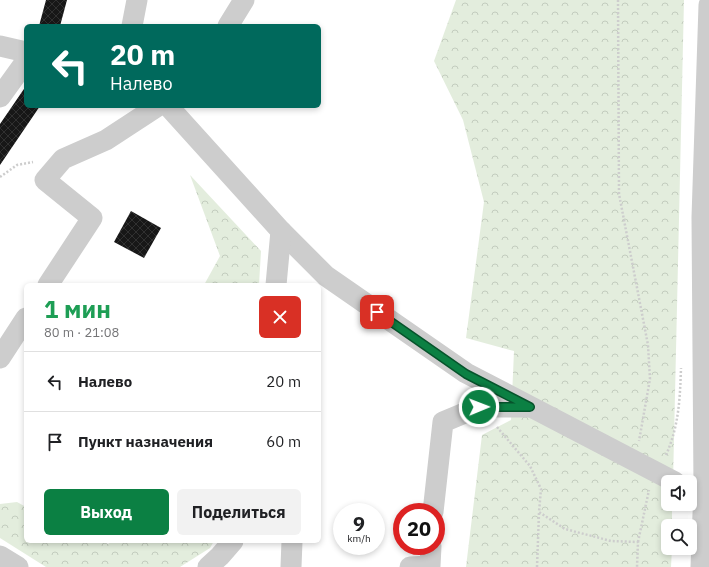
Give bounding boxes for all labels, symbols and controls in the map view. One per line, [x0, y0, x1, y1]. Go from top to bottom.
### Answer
text: 20 m [110, 36, 175, 73]
icon: left [44, 40, 96, 92]
text: Налево [110, 72, 173, 95]
text: 1 мин [44, 293, 111, 325]
pin [360, 295, 394, 329]
button: close [259, 296, 301, 338]
icon: arrive [366, 301, 388, 323]
text: 80 m · 21:08 [44, 324, 119, 341]
icon: left [44, 371, 66, 393]
text: Налево [78, 372, 132, 391]
text: 20 m [266, 372, 301, 391]
position arrow [458, 386, 500, 428]
icon: arrive [44, 431, 66, 453]
text: Пункт назначения [78, 432, 213, 451]
text: 60 m [266, 432, 301, 451]
map controls [661, 475, 697, 555]
button: sound [661, 475, 697, 511]
button: Выход [44, 489, 169, 535]
button: Поделиться [177, 489, 301, 535]
speed limit sign: 20 [393, 503, 445, 555]
text: 9 [353, 510, 365, 537]
button: search [661, 519, 697, 555]
text: km/h [347, 532, 371, 545]

